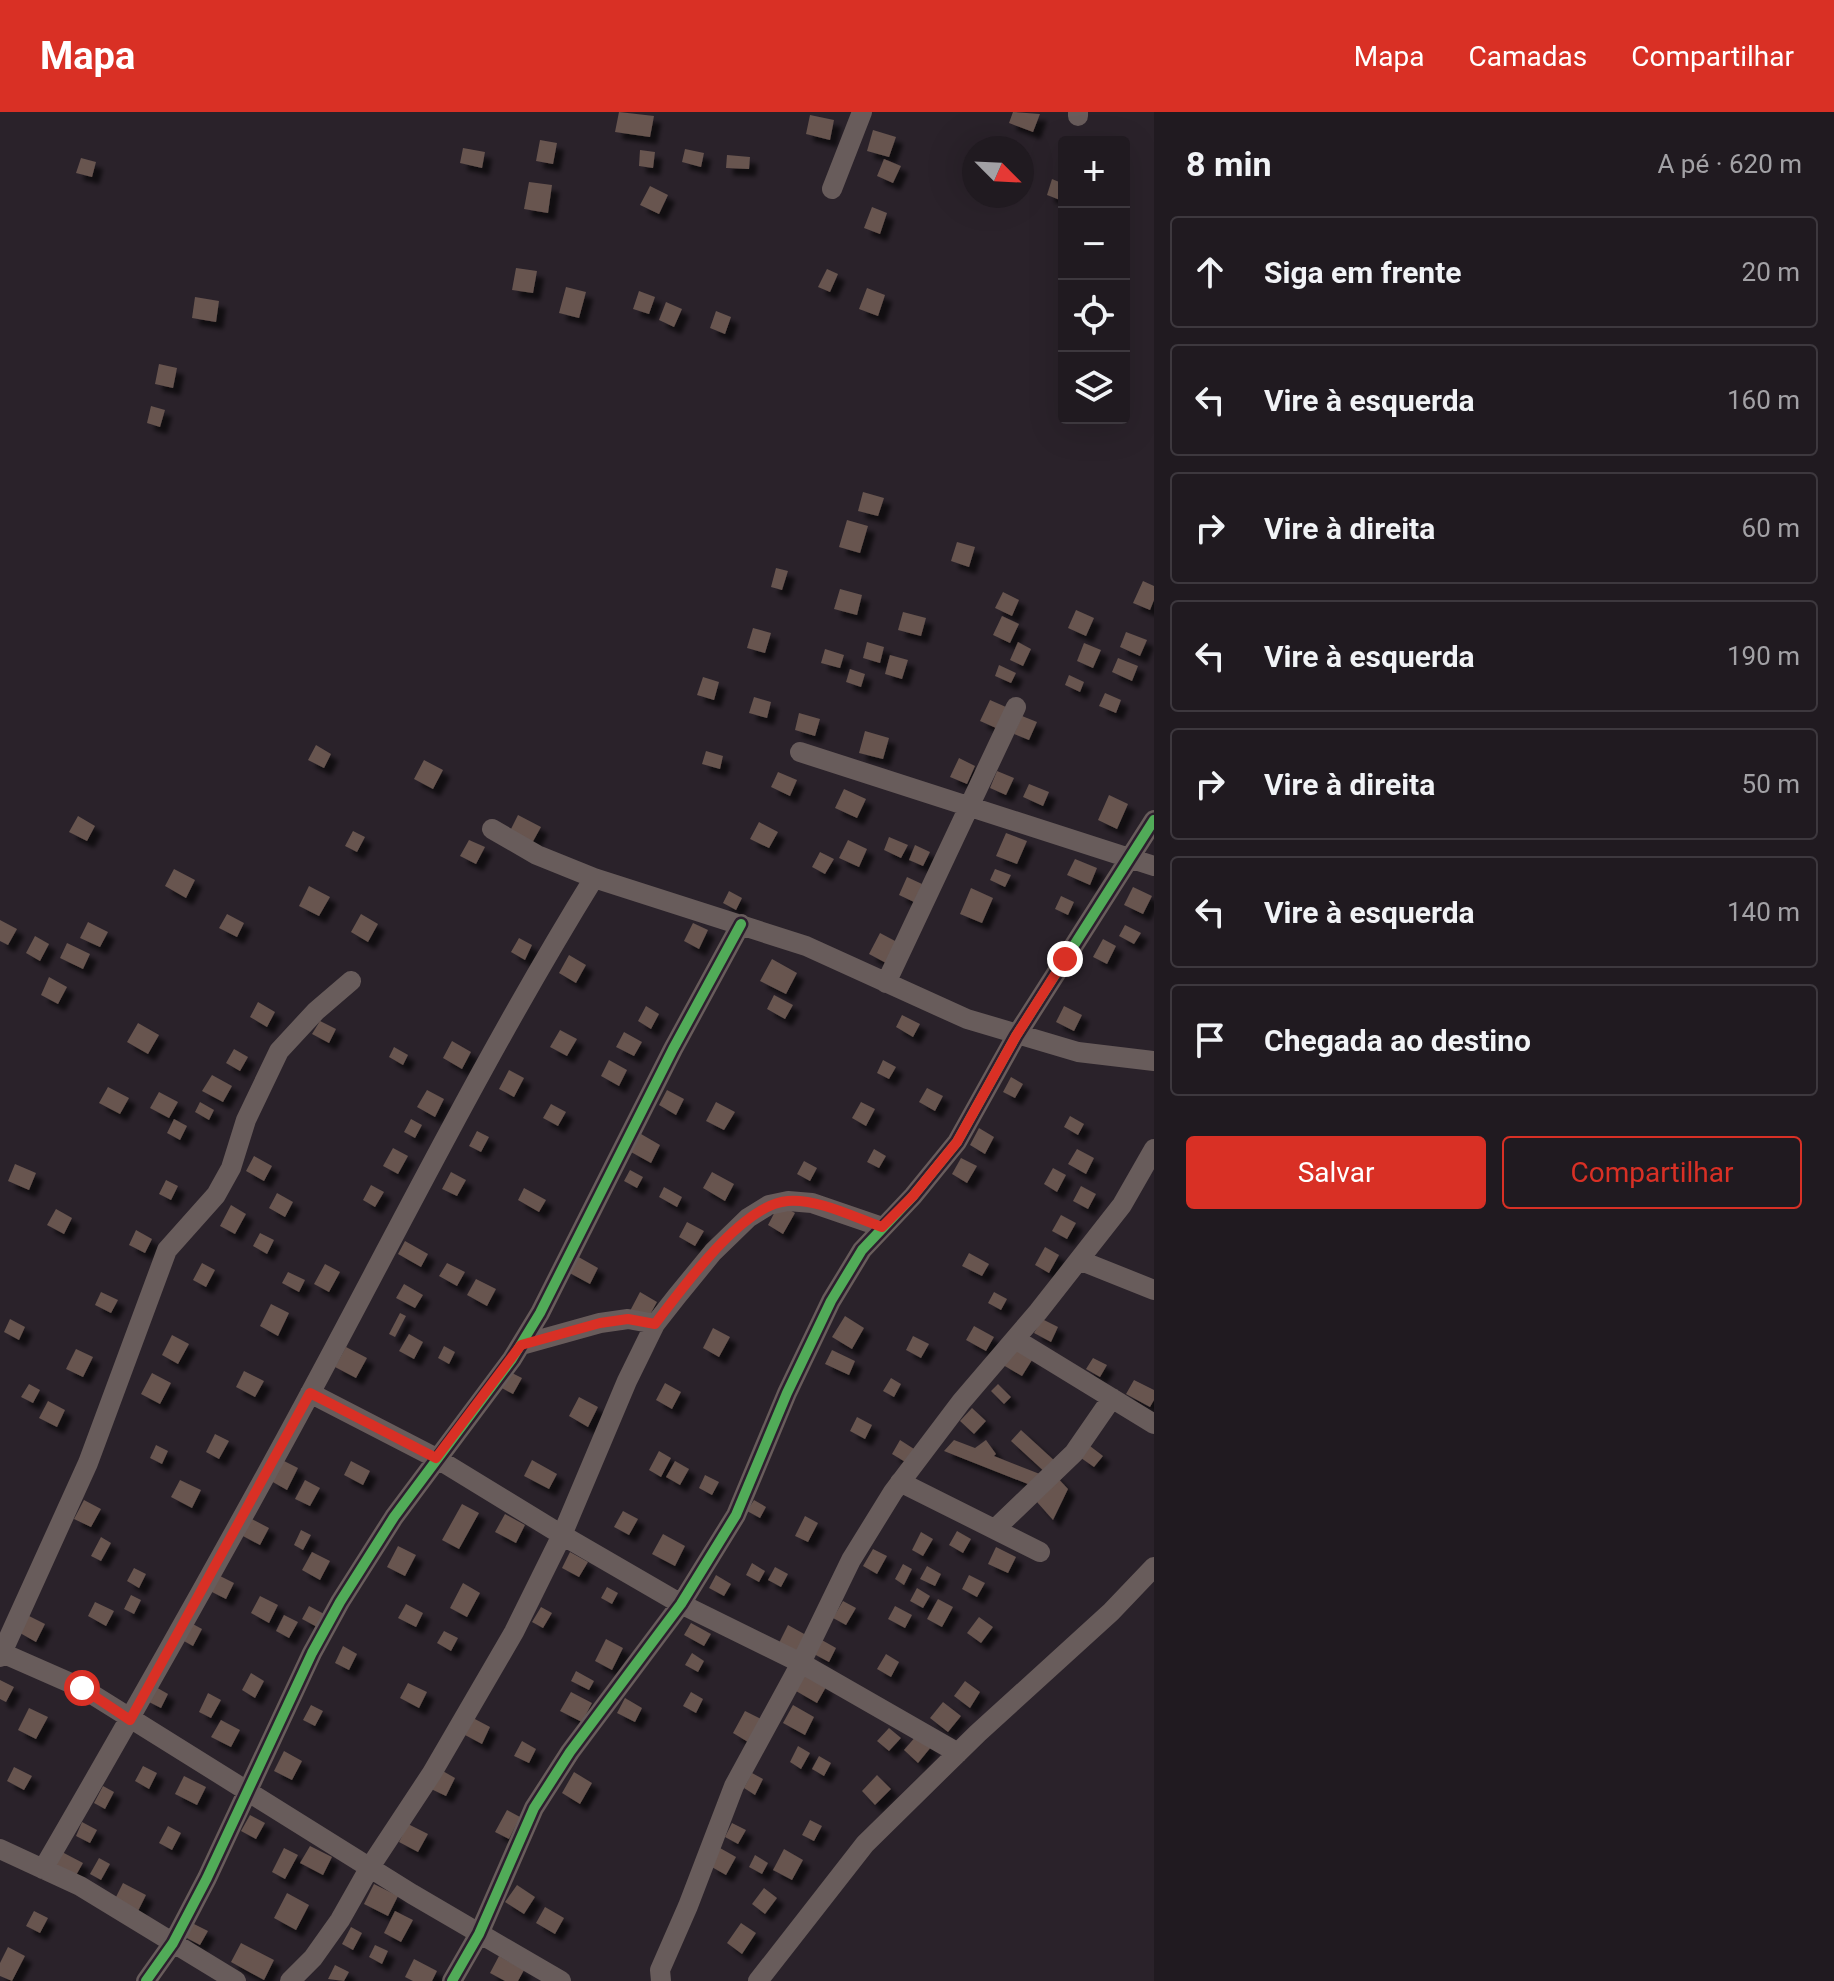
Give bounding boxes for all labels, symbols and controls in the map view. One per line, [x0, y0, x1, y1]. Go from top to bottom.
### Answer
text: Mapa [40, 34, 135, 78]
text: Mapa [1354, 40, 1424, 73]
text: Camadas [1468, 40, 1587, 73]
text: Compartilhar [1631, 40, 1794, 73]
north arrow [962, 136, 1034, 208]
map controls [1058, 136, 1130, 424]
button: + [1058, 136, 1130, 208]
text: 8 min [1186, 144, 1271, 184]
text: A pé · 620 m [1657, 149, 1802, 179]
button: − [1058, 208, 1130, 280]
icon: ahead [1188, 250, 1232, 294]
text: Siga em frente [1264, 255, 1462, 290]
text: 20 m [1742, 257, 1800, 287]
button: locate [1058, 280, 1130, 352]
button: layers [1058, 352, 1130, 424]
icon: left [1188, 378, 1232, 422]
text: Vire à esquerda [1264, 383, 1475, 418]
text: 160 m [1727, 385, 1800, 415]
icon: right [1188, 506, 1232, 550]
text: Vire à direita [1264, 511, 1435, 546]
text: 60 m [1742, 513, 1800, 543]
icon: left [1188, 634, 1232, 678]
text: Vire à esquerda [1264, 639, 1475, 674]
text: 190 m [1727, 641, 1800, 671]
icon: right [1188, 762, 1232, 806]
text: Vire à direita [1264, 767, 1435, 802]
text: 50 m [1742, 769, 1800, 799]
icon: left [1188, 890, 1232, 934]
text: Vire à esquerda [1264, 895, 1475, 930]
text: 140 m [1727, 897, 1800, 927]
route end [1047, 941, 1083, 977]
icon: arrive [1188, 1018, 1232, 1062]
text: Chegada ao destino [1264, 1023, 1531, 1058]
button: Salvar [1186, 1136, 1486, 1209]
button: Compartilhar [1502, 1136, 1802, 1209]
route start [64, 1670, 100, 1706]

